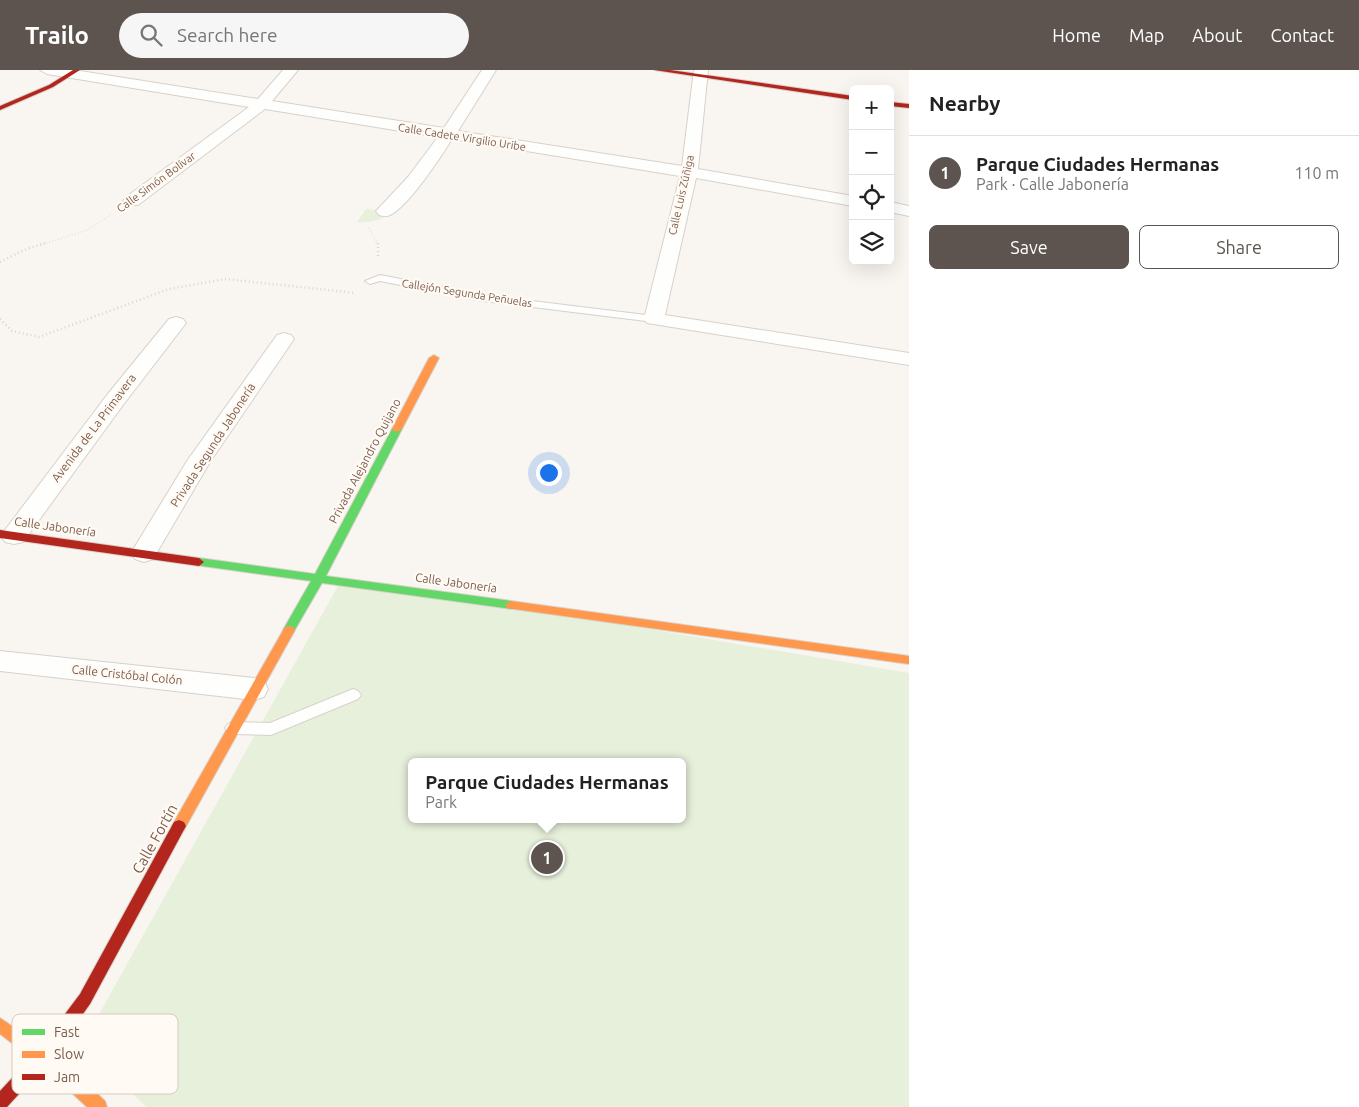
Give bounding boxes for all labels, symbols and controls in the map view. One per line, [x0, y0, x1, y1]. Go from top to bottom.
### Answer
search box [119, 13, 469, 58]
icon: search [137, 21, 165, 49]
text: Trailo [25, 22, 89, 49]
text: Search here [177, 24, 278, 46]
text: Home [1052, 25, 1101, 45]
text: Map [1129, 25, 1164, 45]
text: About [1192, 25, 1242, 45]
text: Contact [1270, 25, 1334, 45]
map controls [849, 85, 894, 265]
button: + [849, 85, 894, 130]
text: Nearby [929, 91, 1000, 115]
street label: Calle Cadete Virgilio Uribe [397, 121, 527, 153]
button: − [849, 130, 894, 175]
street label: Calle Simón Bolívar [114, 149, 198, 214]
text: Parque Ciudades Hermanas [976, 153, 1219, 175]
street label: Calle Luis Zúñiga [666, 154, 696, 236]
text: 1 [940, 164, 950, 182]
text: 110 m [1294, 164, 1339, 182]
button: locate [849, 175, 894, 220]
text: Park · Calle Jabonería [976, 175, 1129, 193]
button: layers [849, 220, 894, 265]
button: Save [929, 225, 1129, 269]
button: Share [1139, 225, 1339, 269]
street label: Callejón Segunda Peñuelas [401, 277, 533, 309]
street label: Avenida de La Primavera [49, 371, 138, 484]
street label: Privada Segunda Jabonería [168, 380, 258, 509]
street label: Privada Alejandro Quijano [326, 396, 403, 525]
your location [536, 460, 562, 486]
street label: Calle Jabonería [13, 514, 97, 539]
street label: Calle Jabonería [414, 570, 498, 595]
street label: Calle Cristóbal Colón [71, 662, 183, 687]
popup [408, 758, 686, 823]
text: Parque Ciudades Hermanas [425, 771, 669, 793]
text: Park [425, 793, 457, 811]
street label: Calle Fortín [128, 801, 181, 877]
pin: 1 [531, 839, 563, 877]
legend [12, 1014, 178, 1094]
text: Fast [54, 1024, 80, 1040]
text: Slow [54, 1046, 84, 1062]
text: Jam [54, 1069, 80, 1085]

